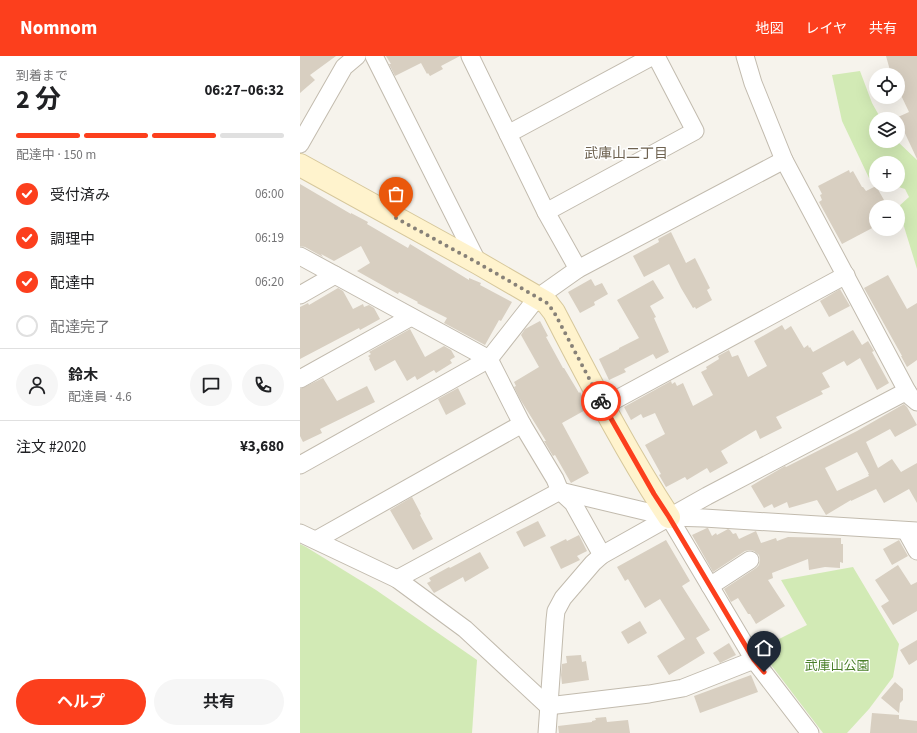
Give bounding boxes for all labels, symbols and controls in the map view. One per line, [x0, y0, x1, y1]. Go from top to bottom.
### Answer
text: Nomnom [20, 15, 97, 42]
text: 地図 [755, 19, 783, 39]
text: レイヤ [805, 19, 847, 39]
text: 共有 [869, 19, 897, 39]
text: 到着まで [16, 67, 68, 85]
map controls [869, 68, 905, 236]
button: locate [869, 68, 905, 104]
text: 06:27–06:32 [204, 80, 284, 101]
text: 2 分 [16, 81, 61, 118]
button: layers [869, 112, 905, 148]
district label: 武庫山二丁目 [584, 144, 668, 164]
text: 配達中 · 150 m [16, 146, 96, 164]
button: + [869, 156, 905, 192]
pin [379, 177, 413, 218]
icon: check [16, 183, 38, 205]
icon: bag [385, 183, 407, 205]
text: 受付済み [50, 185, 110, 206]
text: 06:00 [255, 185, 284, 203]
button: − [869, 200, 905, 236]
icon: check [16, 227, 38, 249]
text: 調理中 [50, 229, 95, 250]
text: 06:19 [255, 229, 284, 247]
icon: check [16, 271, 38, 293]
text: 配達中 [50, 273, 95, 294]
text: 06:20 [255, 273, 284, 291]
text: 配達完了 [50, 317, 110, 338]
button: person [16, 364, 58, 406]
button: chat [190, 364, 232, 406]
button: phone [242, 364, 284, 406]
text: 鈴木 [68, 365, 98, 386]
courier [581, 381, 621, 421]
text: 配達員 · 4.6 [68, 388, 132, 406]
icon: bike [590, 390, 612, 412]
text: ¥3,680 [240, 436, 284, 457]
text: 注文 #2020 [16, 437, 86, 458]
pin [747, 631, 781, 672]
icon: home [753, 637, 775, 659]
park label: 武庫山公園 [804, 657, 870, 675]
button: ヘルプ [16, 679, 146, 725]
button: 共有 [154, 679, 284, 725]

